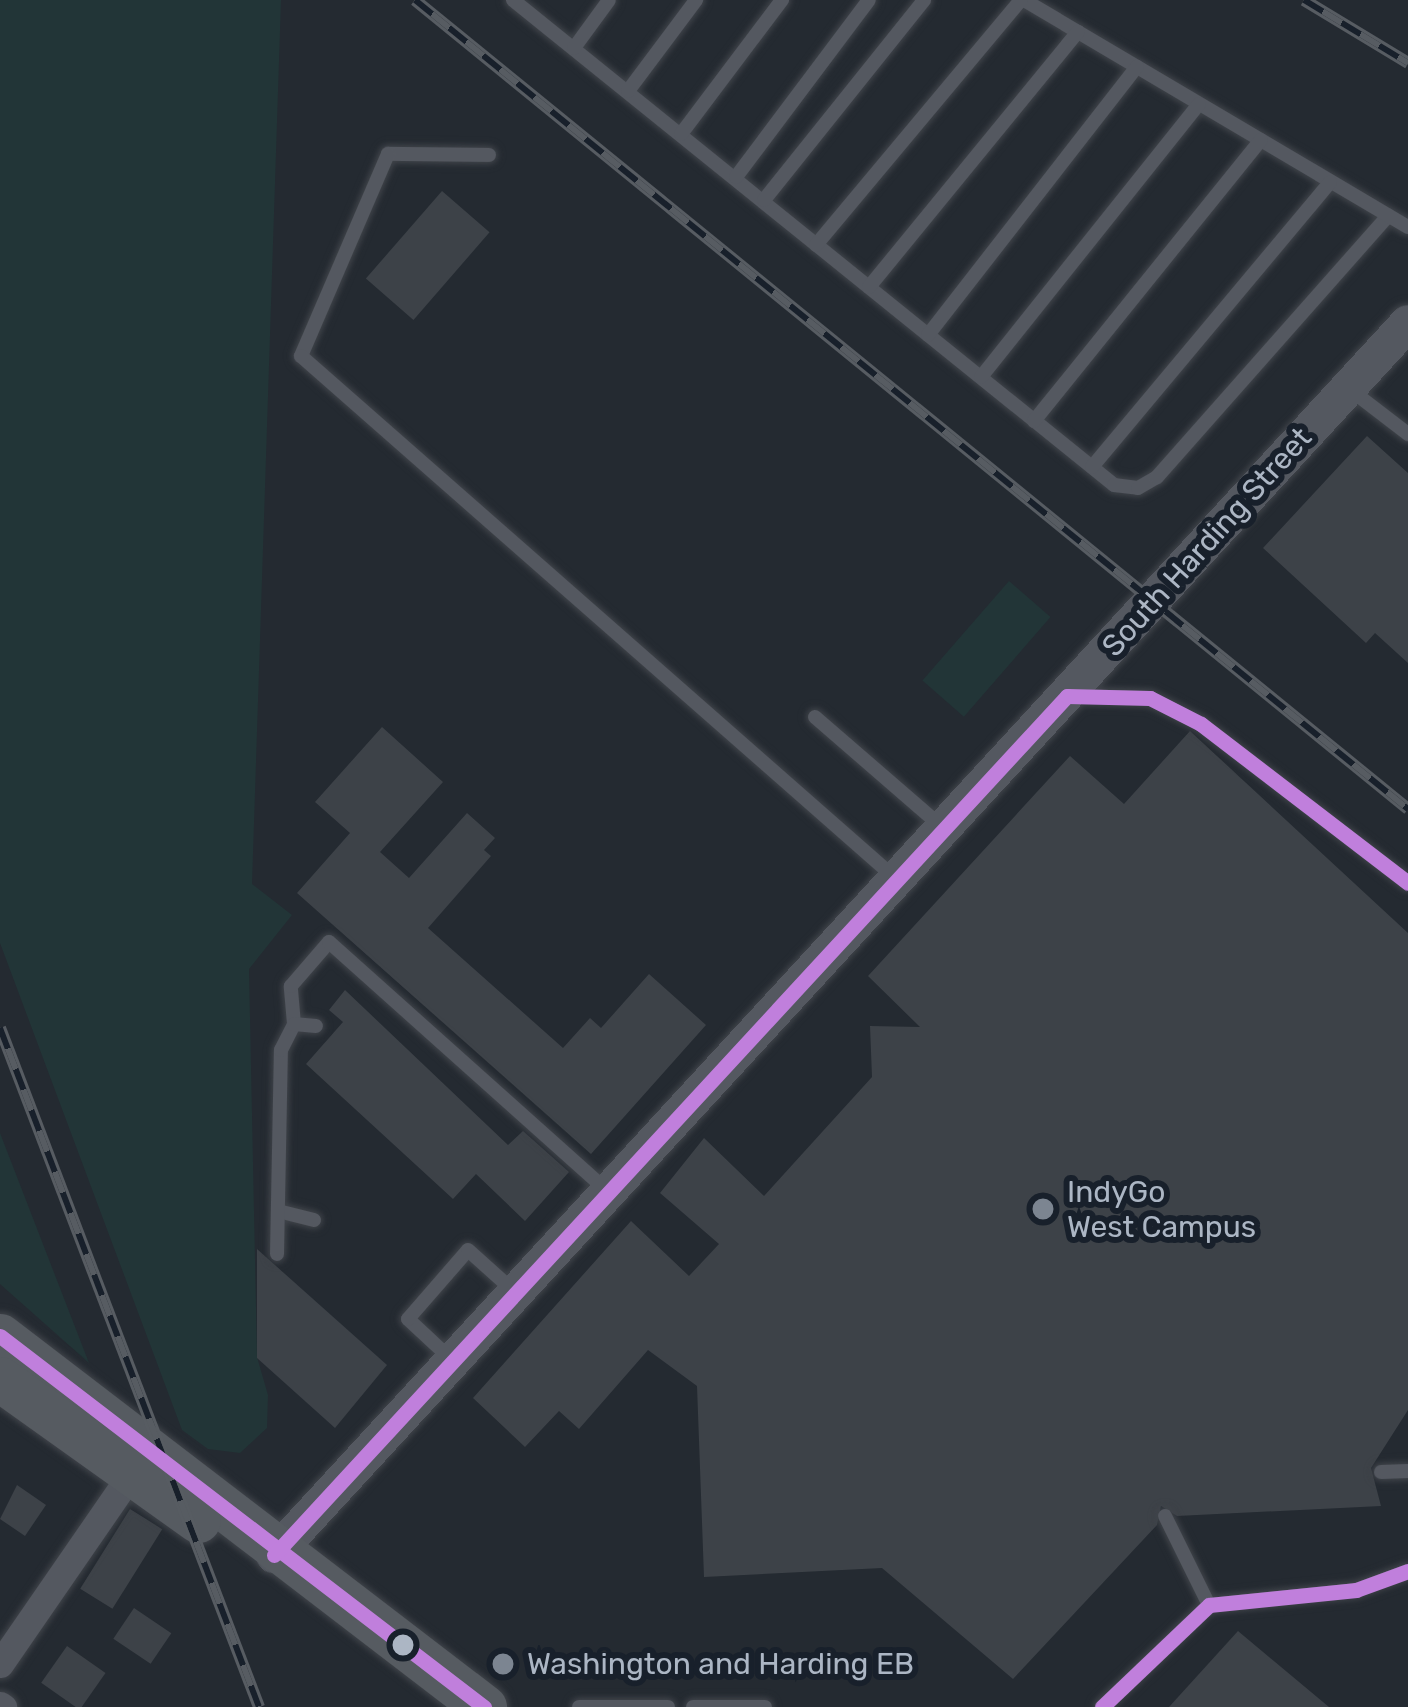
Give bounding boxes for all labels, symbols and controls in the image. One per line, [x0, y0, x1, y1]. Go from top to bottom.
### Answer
street label: South Harding Street [1095, 420, 1319, 664]
place label: IndyGo West Campus [1067, 1174, 1256, 1244]
marker: IndyGo West Campus [1030, 1196, 1056, 1222]
unlabelled marker [392, 1634, 414, 1656]
place label: Washington and Harding EB [527, 1646, 914, 1682]
marker: Washington and Harding EB [490, 1651, 516, 1677]

